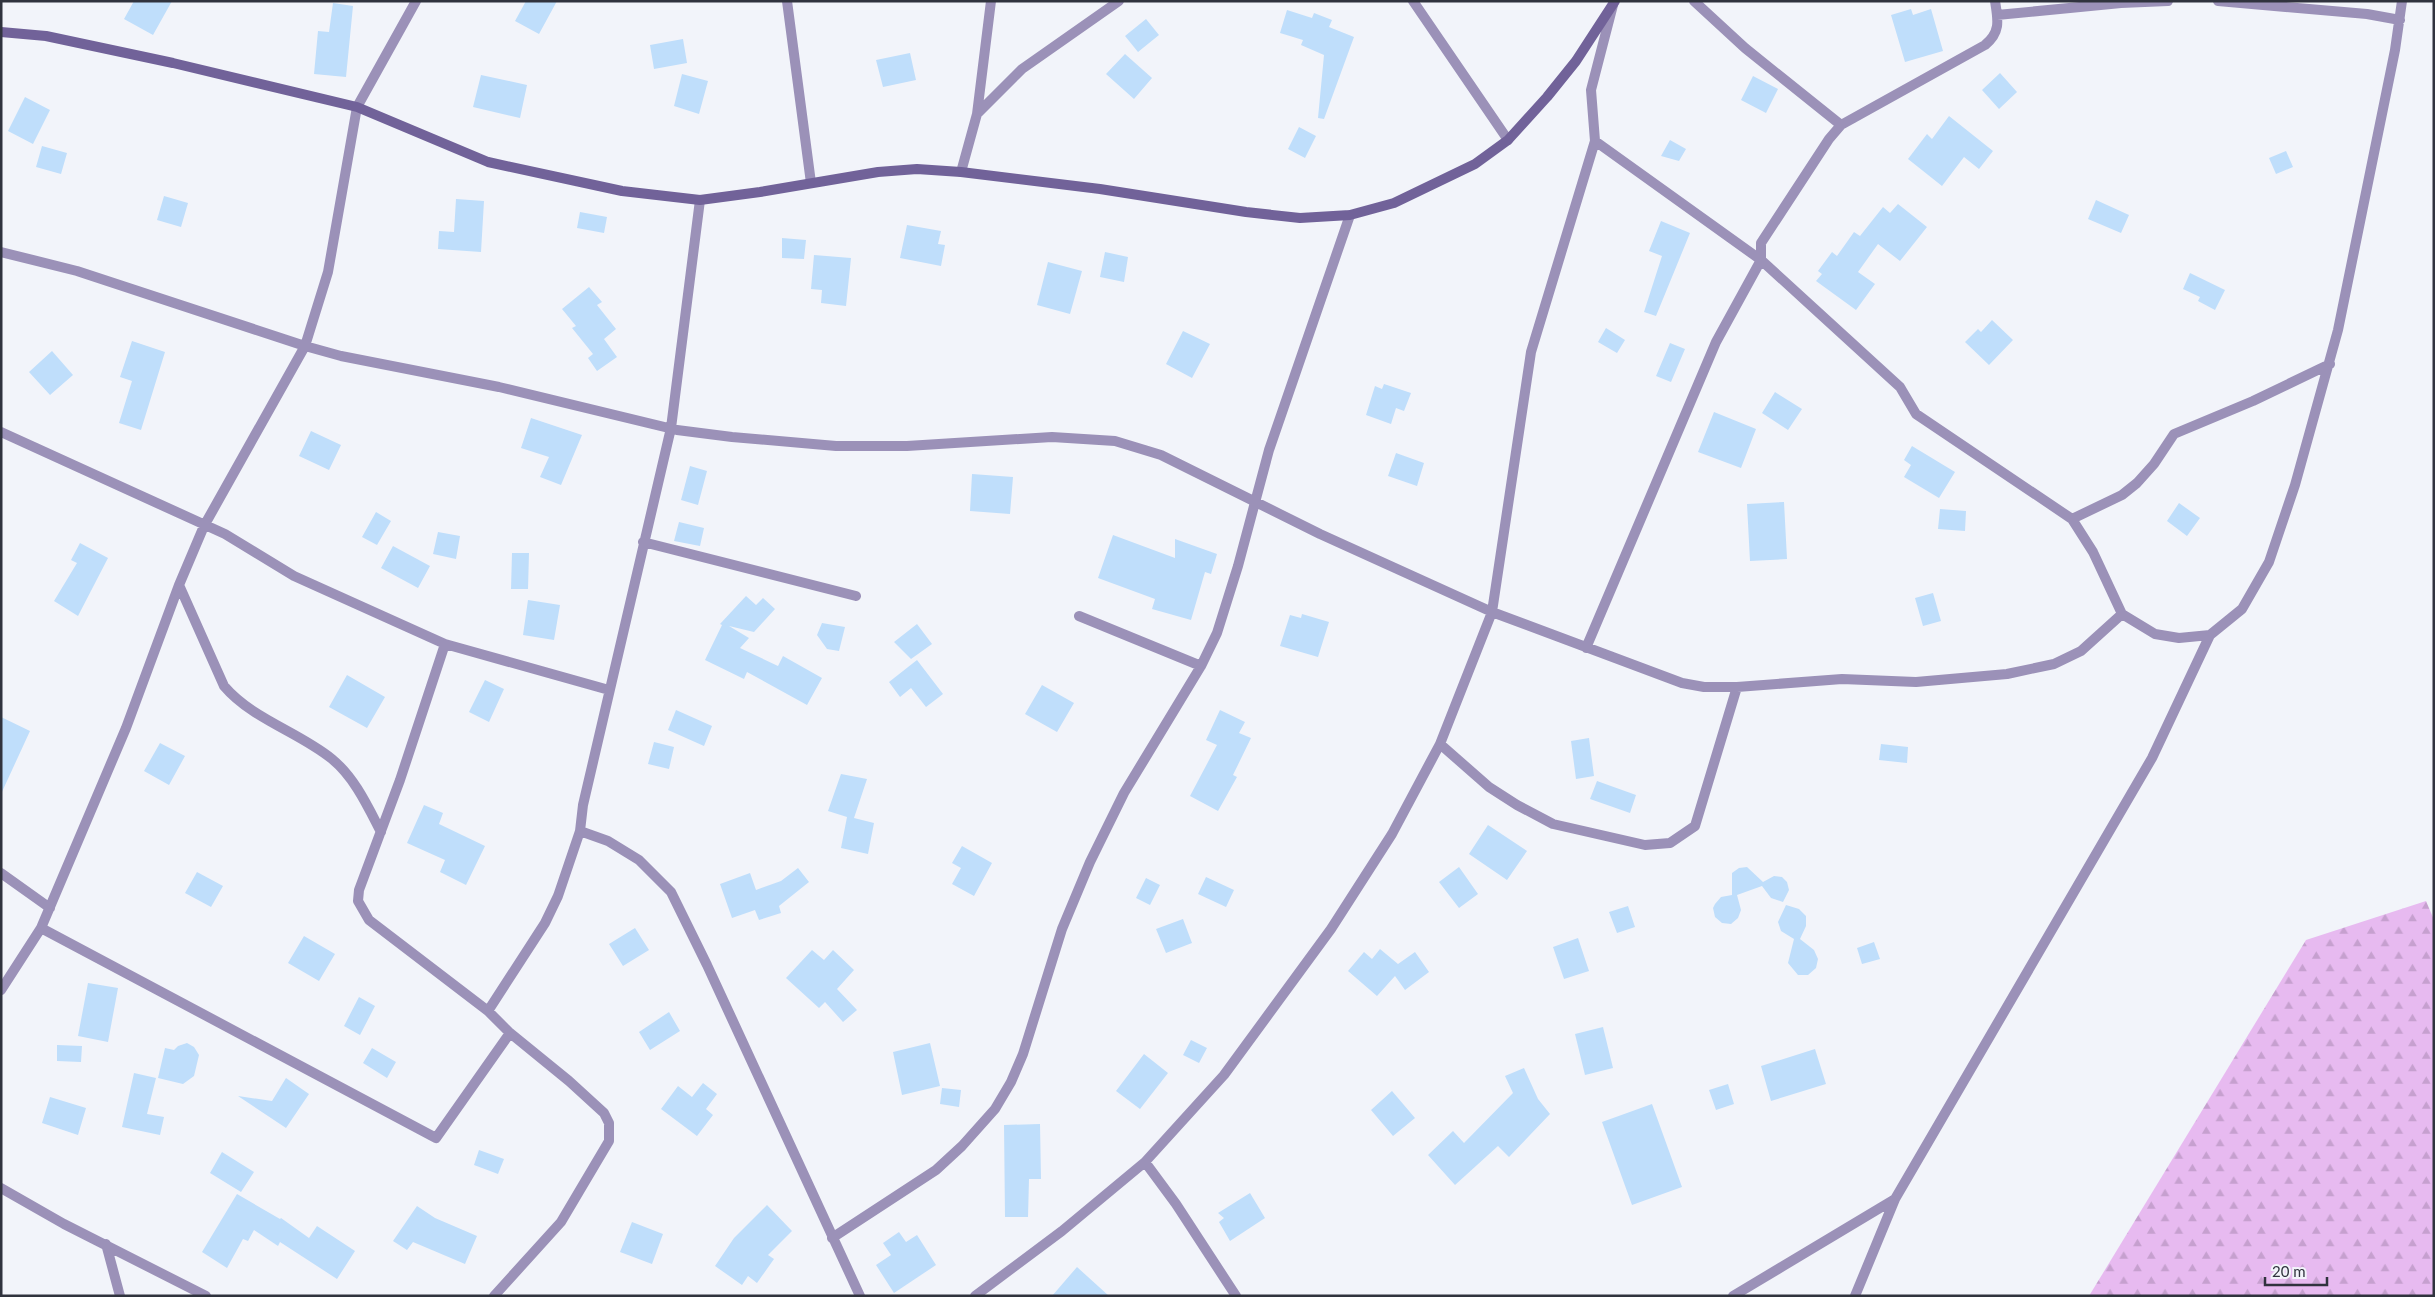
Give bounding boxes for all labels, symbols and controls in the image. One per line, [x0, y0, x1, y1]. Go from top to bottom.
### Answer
scale bar [2265, 1254, 2328, 1286]
text: 20 m [2272, 1262, 2306, 1280]

